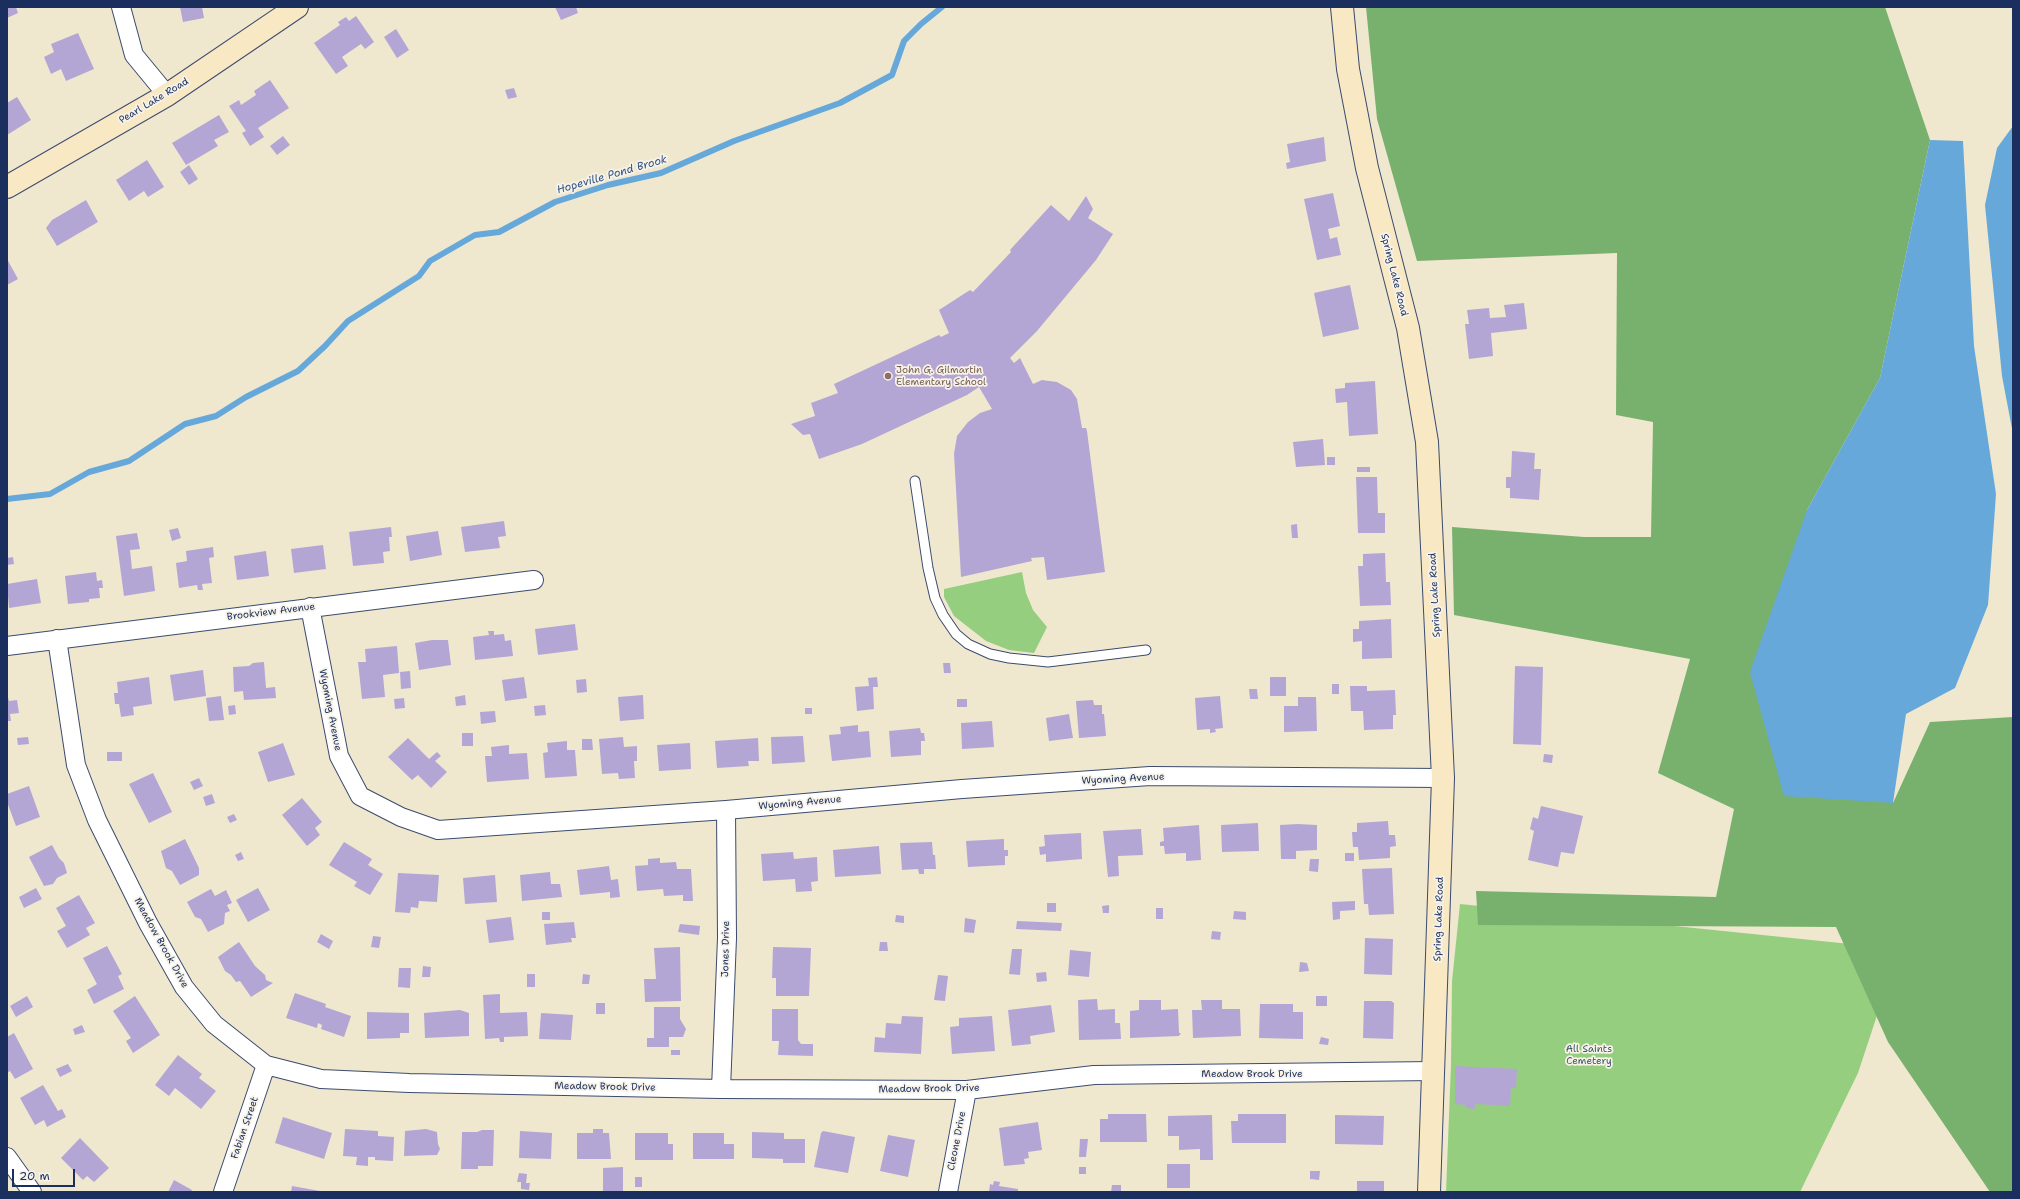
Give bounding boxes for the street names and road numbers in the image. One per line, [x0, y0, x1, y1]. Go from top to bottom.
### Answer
street label: Pearl Lake Road [117, 75, 191, 127]
street label: Spring Lake Road [1378, 232, 1410, 318]
street label: Spring Lake Road [1427, 552, 1443, 638]
street label: Brookview Avenue [226, 601, 316, 623]
street label: Wyoming Avenue [316, 668, 344, 752]
street label: Wyoming Avenue [1081, 771, 1165, 787]
street label: Wyoming Avenue [758, 793, 842, 813]
street label: Spring Lake Road [1432, 876, 1446, 962]
street label: Meadow Brook Drive [131, 896, 191, 990]
street label: Jones Drive [720, 921, 732, 977]
street label: Meadow Brook Drive [1201, 1068, 1303, 1080]
street label: Meadow Brook Drive [554, 1080, 656, 1094]
street label: Meadow Brook Drive [878, 1082, 980, 1096]
street label: Fabian Street [229, 1095, 261, 1161]
street label: Cleone Drive [945, 1110, 969, 1172]

